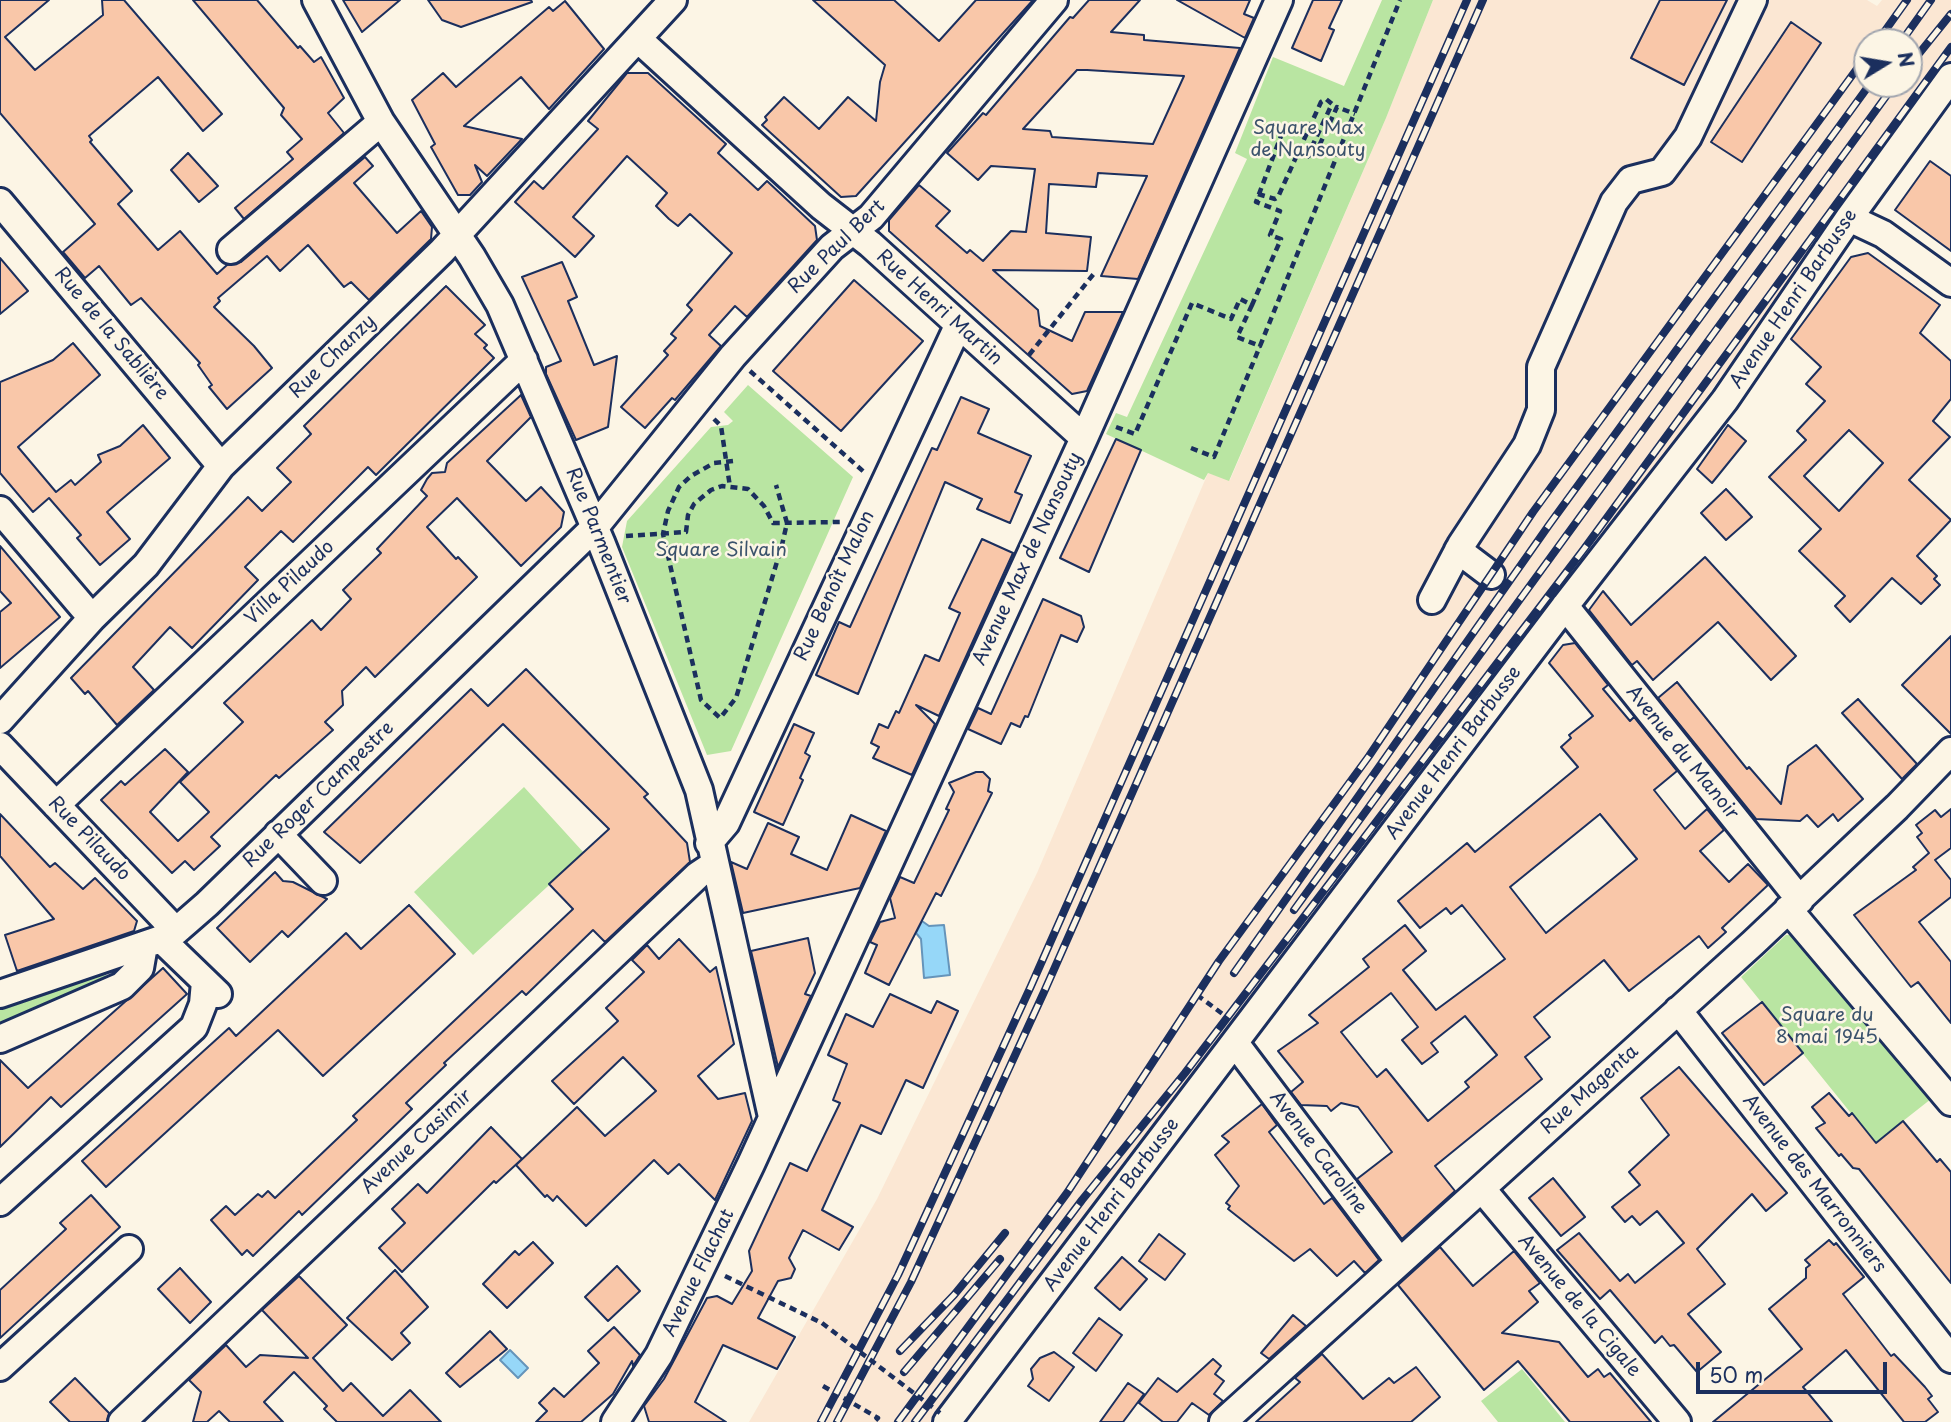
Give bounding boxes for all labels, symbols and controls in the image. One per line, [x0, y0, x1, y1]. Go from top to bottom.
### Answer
north arrow [1853, 28, 1923, 98]
text: N [1891, 49, 1922, 69]
park label: Square Max de Nansouty [1250, 118, 1366, 162]
street label: Rue Paul Bert [784, 195, 890, 299]
street label: Avenue Henri Barbusse [1726, 205, 1862, 393]
street label: Rue Henri Martin [871, 245, 1007, 371]
street label: Rue de la Sablière [49, 263, 173, 405]
street label: Rue Chanzy [285, 310, 381, 404]
street label: Avenue Max de Nansouty [969, 449, 1087, 669]
street label: Rue Parmentier [560, 464, 636, 608]
street label: Rue Benoît Malon [790, 507, 880, 665]
street label: Villa Pilaudo [241, 536, 339, 630]
park label: Square Silvain [655, 540, 787, 562]
street label: Avenue Henri Barbusse [1381, 662, 1527, 844]
street label: Avenue du Manoir [1621, 681, 1743, 825]
street label: Rue Roger Campestre [239, 717, 399, 873]
street label: Rue Pilaudo [43, 792, 135, 886]
park label: Square du 8 mai 1945 [1776, 1005, 1878, 1049]
street label: Rue Magenta [1537, 1040, 1643, 1140]
street label: Avenue Casimir [357, 1085, 477, 1199]
street label: Avenue Caroline [1264, 1087, 1372, 1219]
street label: Avenue des Marronniers [1737, 1090, 1891, 1278]
street label: Avenue Henri Barbusse [1039, 1114, 1185, 1296]
street label: Avenue Flachat [658, 1205, 740, 1341]
street label: Avenue de la Cigale [1513, 1230, 1645, 1382]
scale bar [1699, 1348, 1890, 1392]
text: 50 m [1709, 1358, 1763, 1390]

